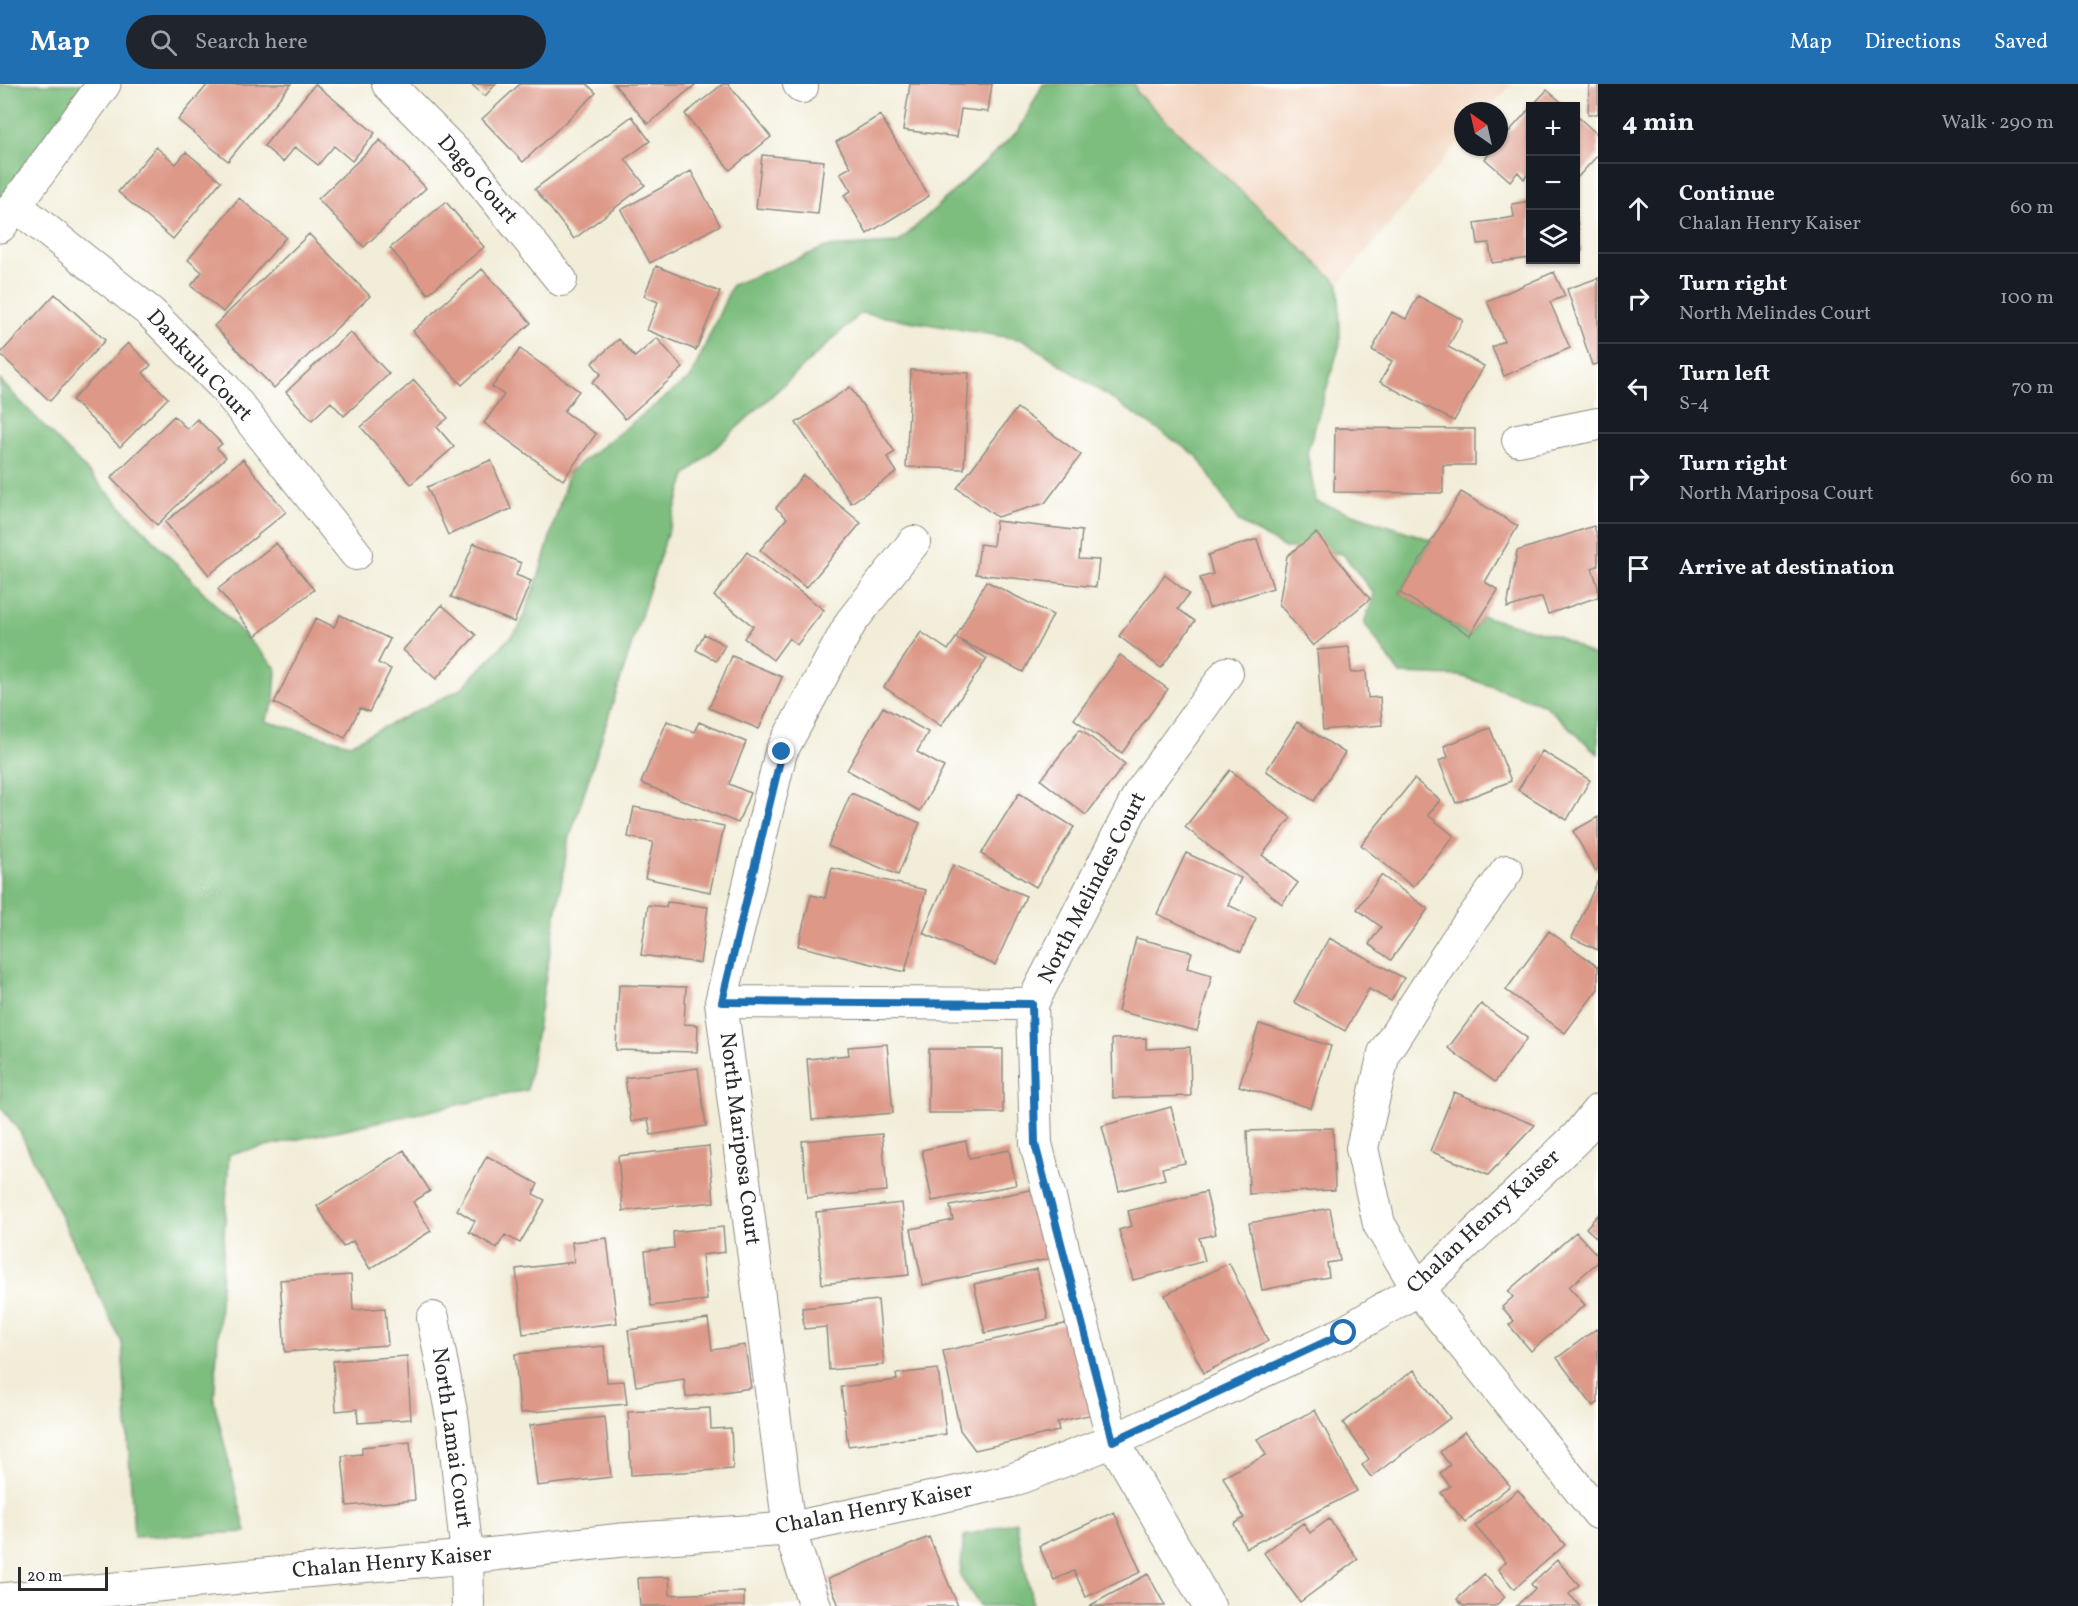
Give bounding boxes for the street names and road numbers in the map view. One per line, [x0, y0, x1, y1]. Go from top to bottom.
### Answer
street label: Dago Court [429, 128, 525, 232]
street label: Dankulu Court [139, 303, 259, 429]
street label: North Melindes Court [1031, 787, 1155, 989]
street label: North Mariposa Court [711, 1031, 767, 1247]
street label: Chalan Henry Kaiser [1400, 1142, 1568, 1302]
street label: North Lamai Court [423, 1345, 479, 1531]
street label: Chalan Henry Kaiser [773, 1475, 975, 1543]
street label: Chalan Henry Kaiser [291, 1539, 493, 1587]

